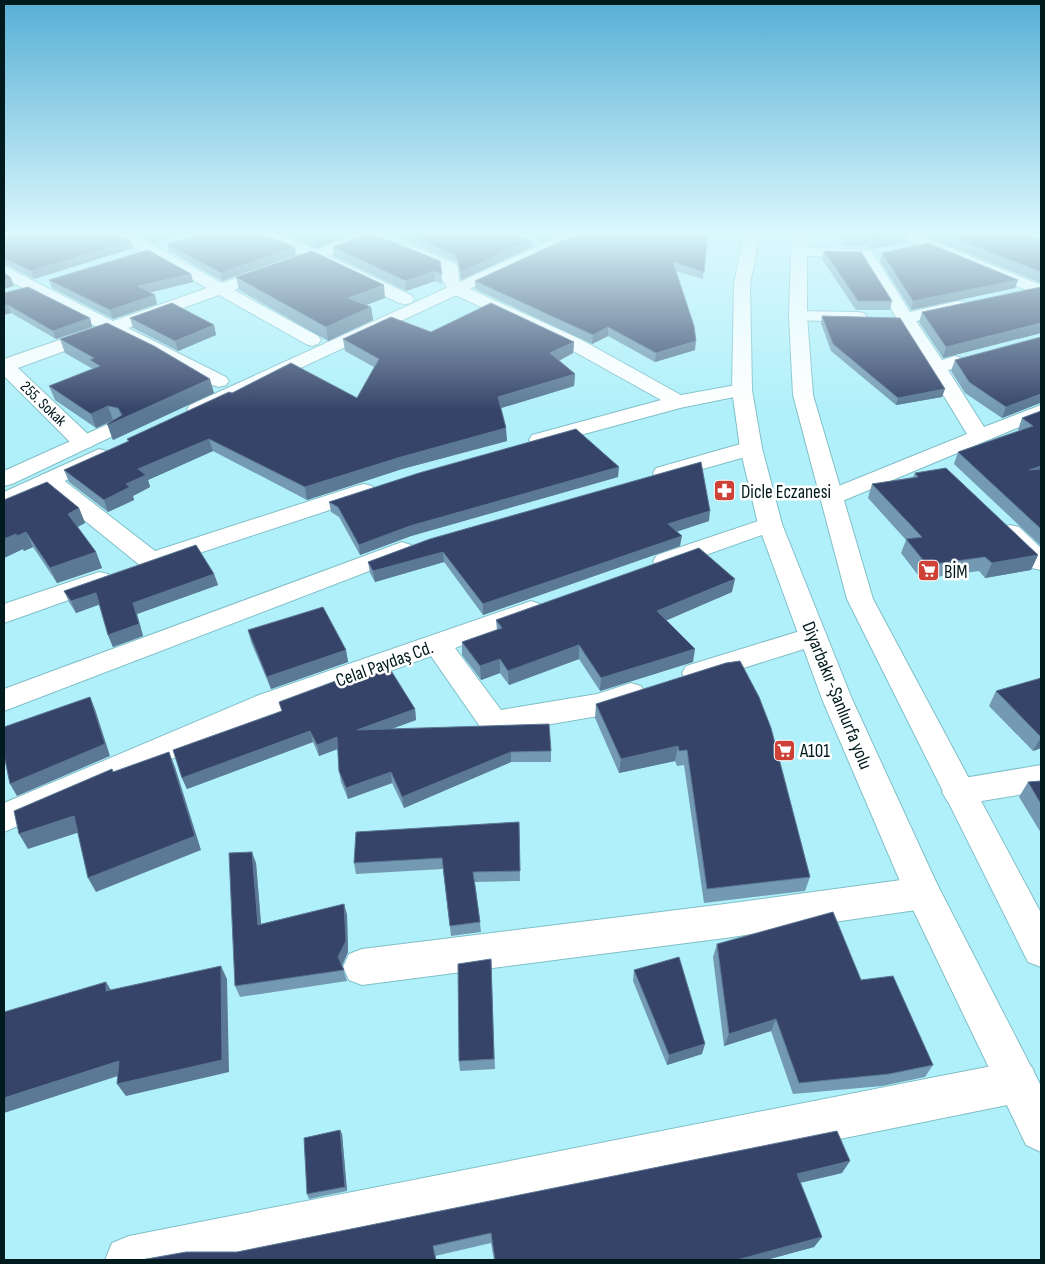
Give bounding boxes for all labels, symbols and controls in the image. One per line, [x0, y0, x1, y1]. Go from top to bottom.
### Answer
street label: 255. Sokak [16, 378, 70, 431]
pharmacy icon: Dicle Eczanesi [713, 479, 737, 503]
place label: Dicle Eczanesi [741, 481, 831, 504]
supermarket icon: BİM [916, 559, 940, 583]
place label: BİM [944, 561, 968, 584]
street label: Diyarbakır-Şanlıurfa yolu [796, 618, 877, 773]
street label: Celal Paydaş Cd. [333, 636, 436, 693]
supermarket icon: A101 [772, 738, 796, 762]
place label: A101 [799, 740, 830, 763]

